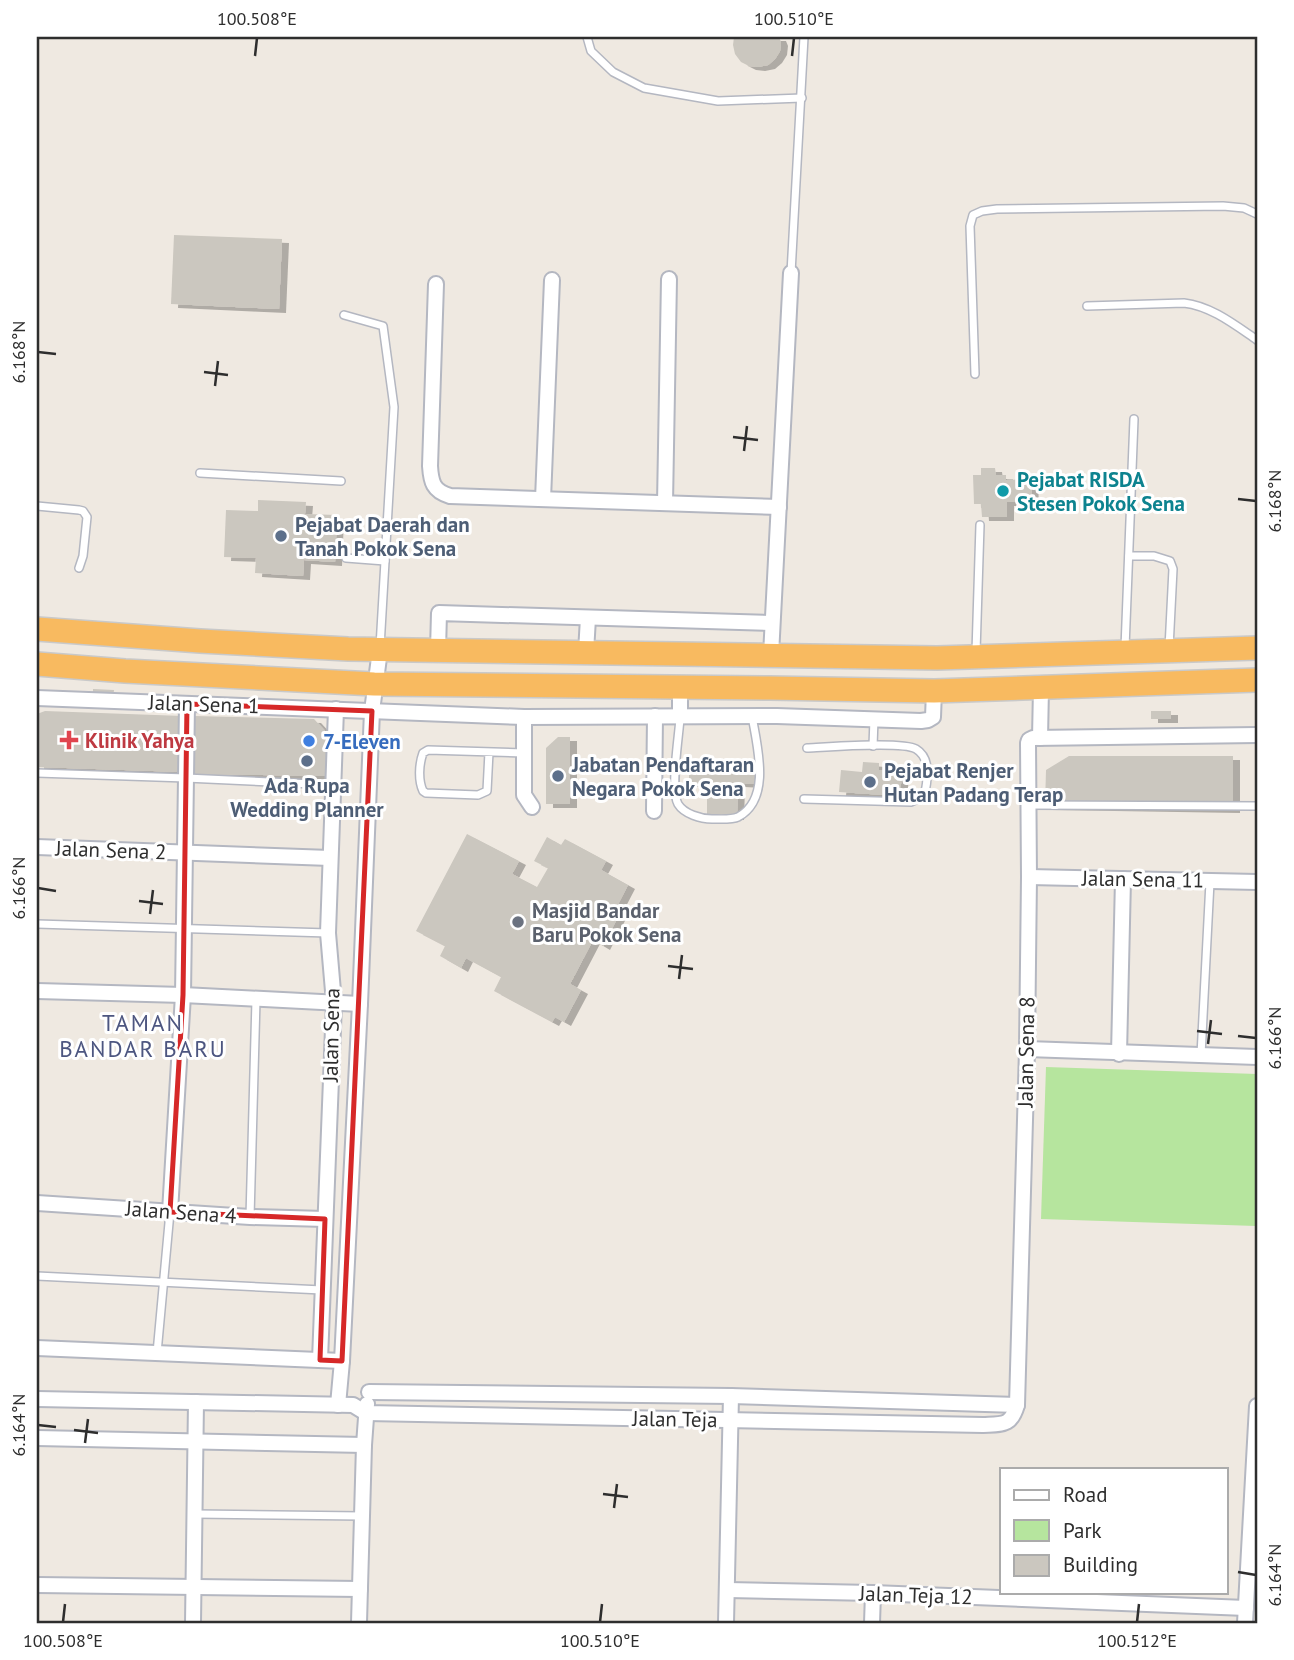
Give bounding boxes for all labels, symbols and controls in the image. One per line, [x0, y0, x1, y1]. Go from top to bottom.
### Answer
text: 100.508°E [217, 7, 297, 30]
text: 100.510°E [754, 7, 834, 30]
text: 6.168°N [7, 321, 30, 383]
place label: Pejabat RISDA Stesen Pokok Sena [1017, 466, 1185, 517]
text: 6.168°N [1263, 470, 1286, 532]
marker: Pejabat RISDA Stesen Pokok Sena [995, 483, 1011, 499]
place label: Pejabat Daerah dan Tanah Pokok Sena [295, 511, 470, 562]
marker: Pejabat Daerah dan Tanah Pokok Sena [273, 528, 289, 544]
street label: Jalan Sena 1 [147, 689, 260, 719]
place label: Klinik Yahya [85, 727, 195, 754]
place label: 7-Eleven [323, 728, 401, 755]
marker: Klinik Yahya [59, 730, 79, 750]
marker: 7-Eleven [301, 733, 317, 749]
place label: Jabatan Pendaftaran Negara Pokok Sena [571, 751, 754, 802]
marker: Ada Rupa Wedding Planner [299, 753, 315, 769]
place label: Pejabat Renjer Hutan Padang Terap [884, 757, 1063, 808]
marker: Jabatan Pendaftaran Negara Pokok Sena [550, 768, 566, 784]
place label: Ada Rupa Wedding Planner [230, 772, 384, 823]
marker: Pejabat Renjer Hutan Padang Terap [862, 774, 878, 790]
street label: Jalan Sena 2 [54, 835, 167, 865]
text: 6.166°N [7, 857, 30, 919]
street label: Jalan Sena 11 [1081, 864, 1204, 894]
place label: Masjid Bandar Baru Pokok Sena [532, 897, 681, 948]
marker: Masjid Bandar Baru Pokok Sena [510, 914, 526, 930]
street label: Jalan Sena [317, 988, 345, 1083]
street label: Jalan Sena 8 [1012, 996, 1040, 1109]
text: 6.166°N [1263, 1007, 1286, 1069]
district label: TAMAN BANDAR BARU [59, 1008, 227, 1063]
street label: Jalan Sena 4 [124, 1195, 237, 1229]
text: 6.164°N [7, 1394, 30, 1456]
street label: Jalan Teja [631, 1405, 718, 1433]
legend [1000, 1468, 1228, 1594]
text: Road [1063, 1481, 1107, 1508]
text: Park [1063, 1517, 1102, 1544]
text: 6.164°N [1263, 1544, 1286, 1606]
text: Building [1063, 1551, 1138, 1578]
street label: Jalan Teja 12 [858, 1579, 973, 1610]
text: 100.508°E [23, 1629, 103, 1652]
text: 100.510°E [560, 1629, 640, 1652]
text: 100.512°E [1097, 1629, 1177, 1652]

